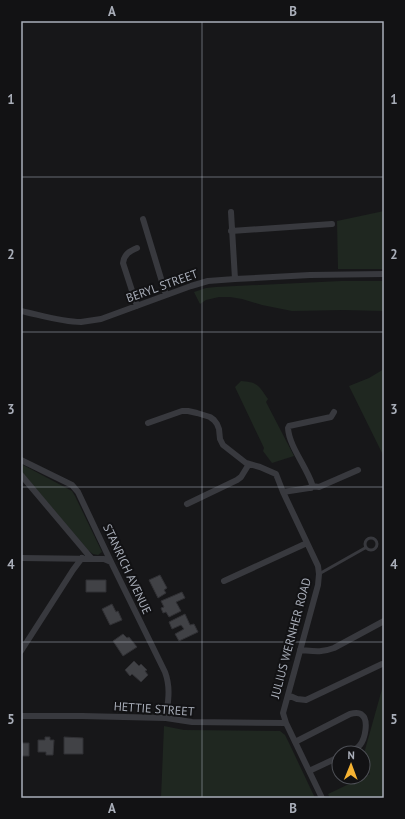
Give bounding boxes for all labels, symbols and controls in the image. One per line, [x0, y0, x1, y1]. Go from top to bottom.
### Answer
text: A [108, 3, 116, 20]
text: B [289, 3, 297, 20]
text: 1 [7, 91, 15, 108]
text: 1 [390, 91, 398, 108]
text: 2 [7, 246, 15, 263]
text: 2 [390, 246, 398, 263]
street label: BERYL STREET [124, 266, 200, 305]
text: 3 [7, 401, 15, 418]
text: 3 [390, 401, 398, 418]
street label: STANRICH AVENUE [100, 521, 155, 616]
text: 4 [7, 556, 15, 573]
text: 4 [390, 556, 398, 573]
street label: JULIUS WERNHER ROAD [267, 576, 314, 701]
street label: HETTIE STREET [113, 698, 195, 719]
text: 5 [7, 711, 15, 728]
text: 5 [390, 711, 398, 728]
north arrow [331, 745, 371, 785]
text: N [347, 748, 355, 762]
text: A [108, 800, 116, 817]
text: B [289, 800, 297, 817]

